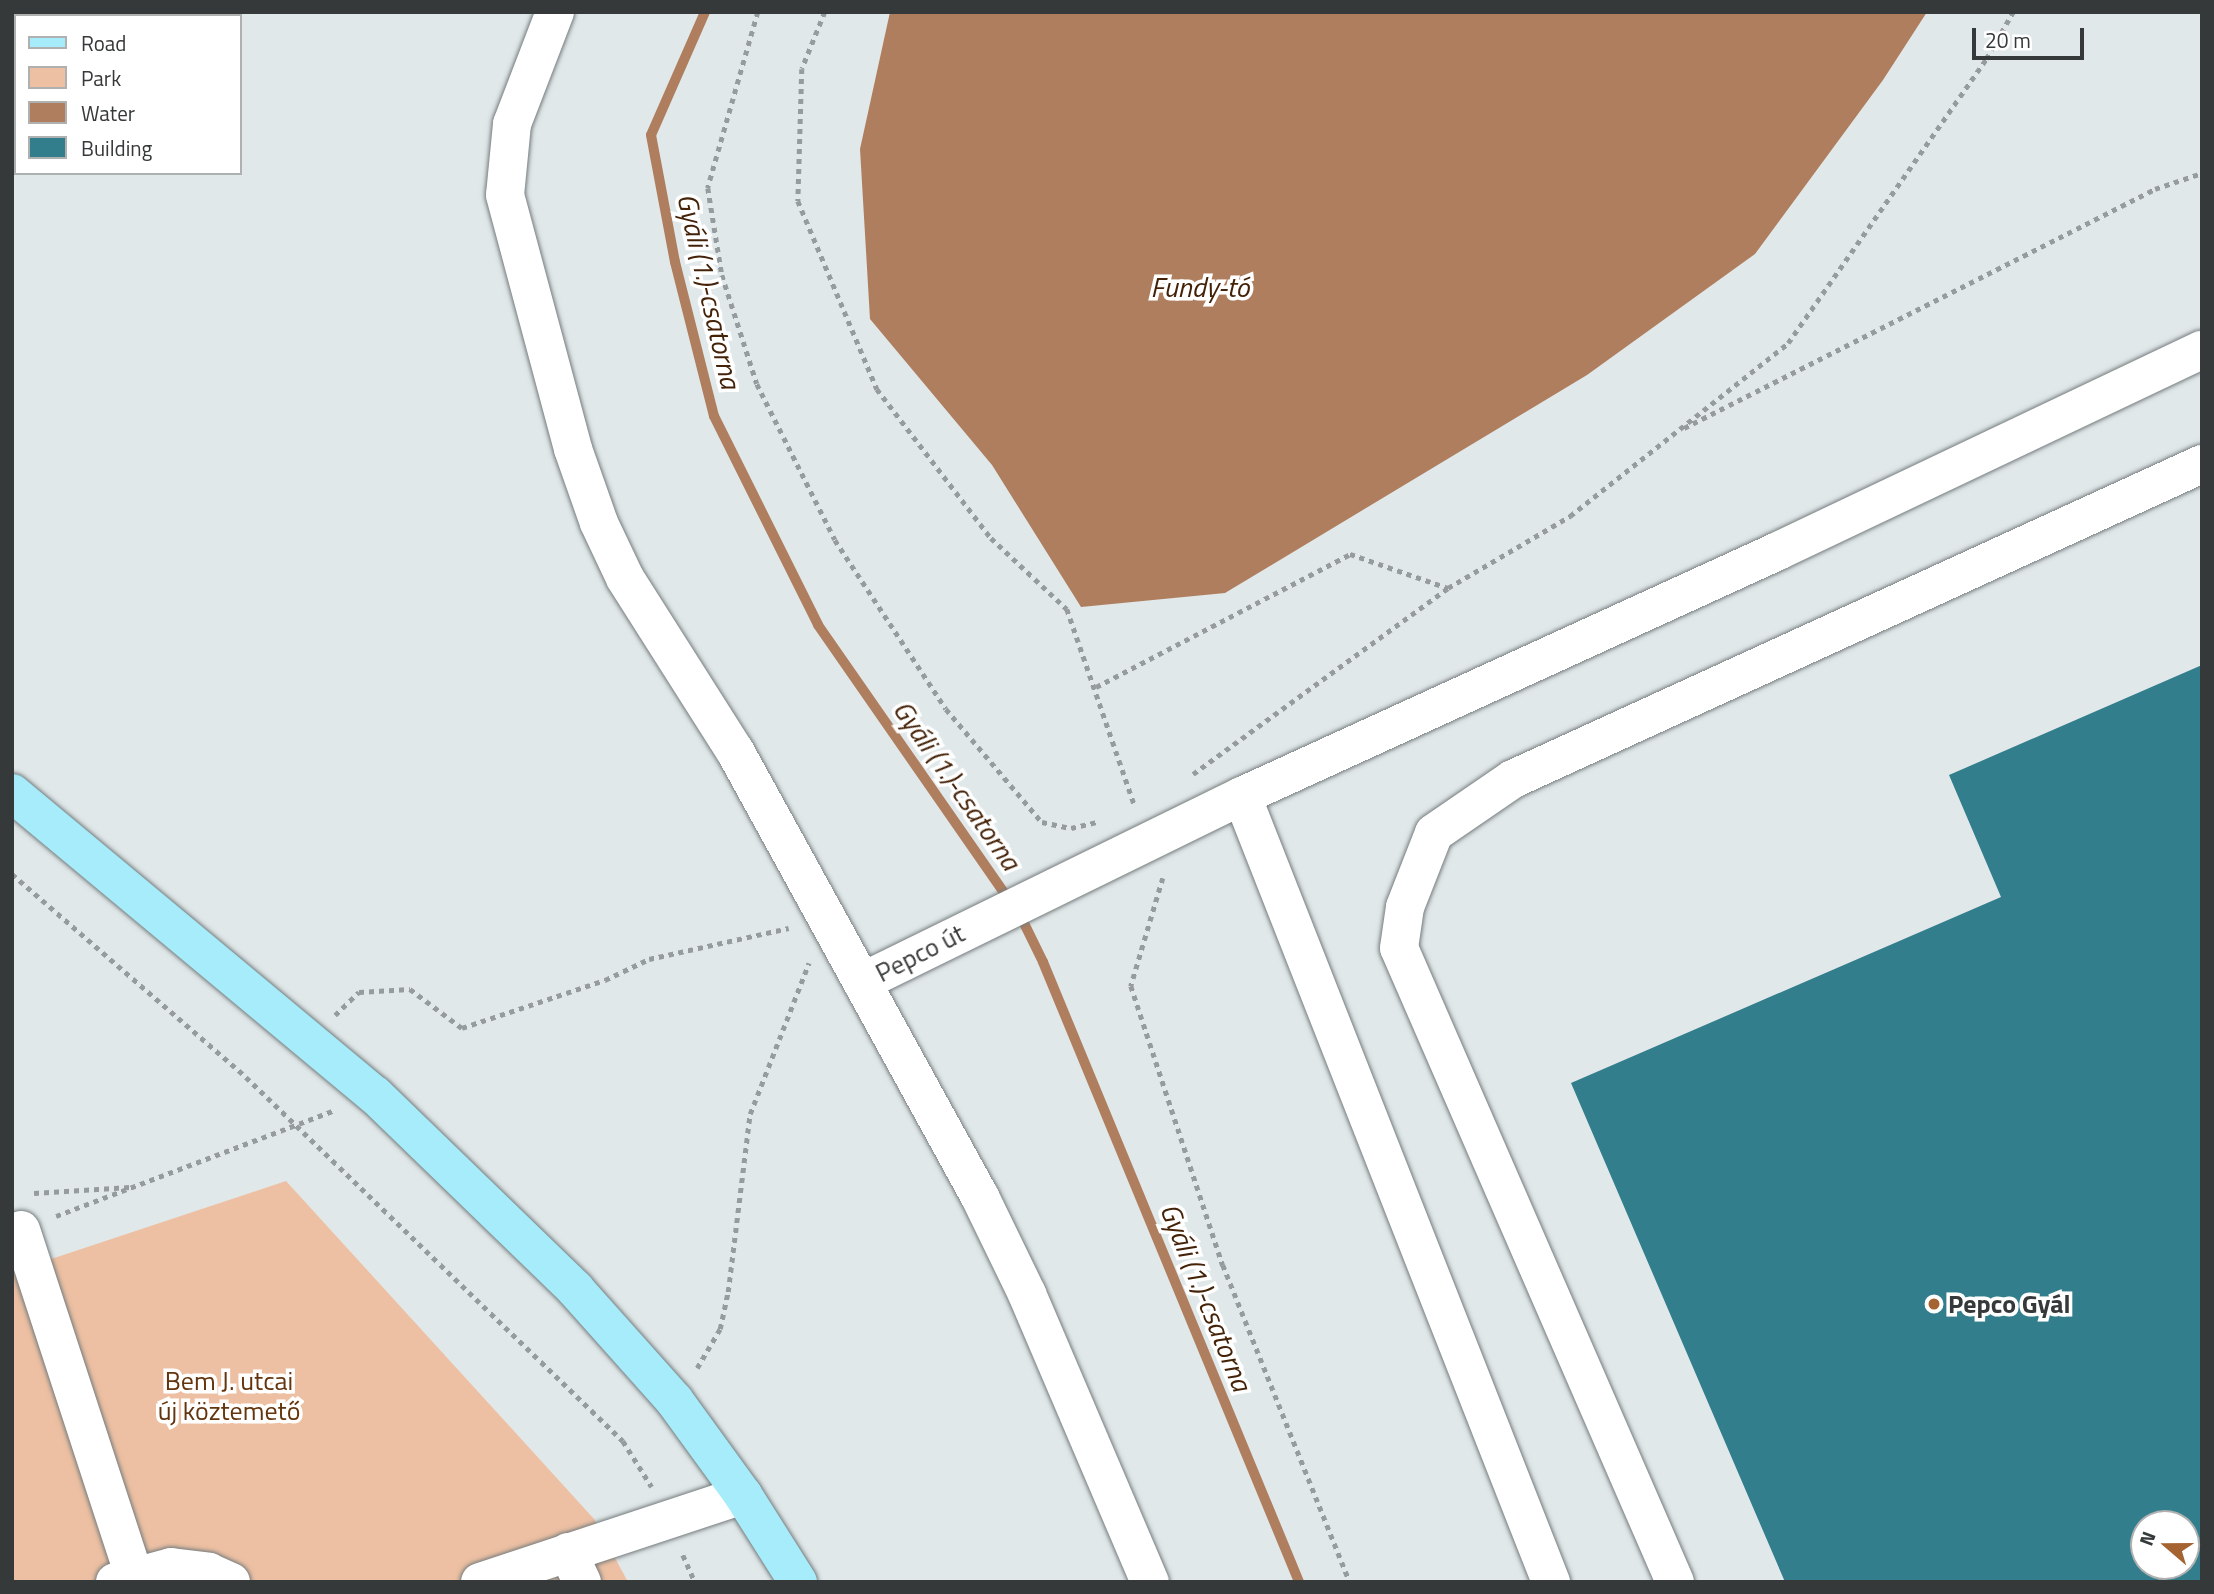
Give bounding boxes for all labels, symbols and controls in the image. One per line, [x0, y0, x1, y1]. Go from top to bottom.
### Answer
legend [14, 14, 242, 175]
scale bar [1976, 14, 2088, 58]
text: 20 m [1985, 24, 2031, 56]
text: Road [81, 27, 126, 59]
text: Park [81, 62, 121, 94]
text: Water [81, 97, 135, 129]
text: Building [81, 132, 152, 164]
water label: Gyáli (1.)-csatorna [670, 190, 748, 392]
water label: Fundy-tó [1151, 270, 1249, 304]
water label: Gyáli (1.)-csatorna [886, 694, 1028, 876]
street label: Pepco út [870, 917, 970, 989]
water label: Gyáli (1.)-csatorna [1153, 1198, 1259, 1396]
place label: Pepco Gyál [1948, 1288, 2071, 1320]
marker: Pepco Gyál [1926, 1296, 1942, 1312]
park label: Bem J. utcai új köztemető [158, 1365, 300, 1426]
north arrow [2130, 1510, 2200, 1580]
text: N [2131, 1527, 2163, 1549]

